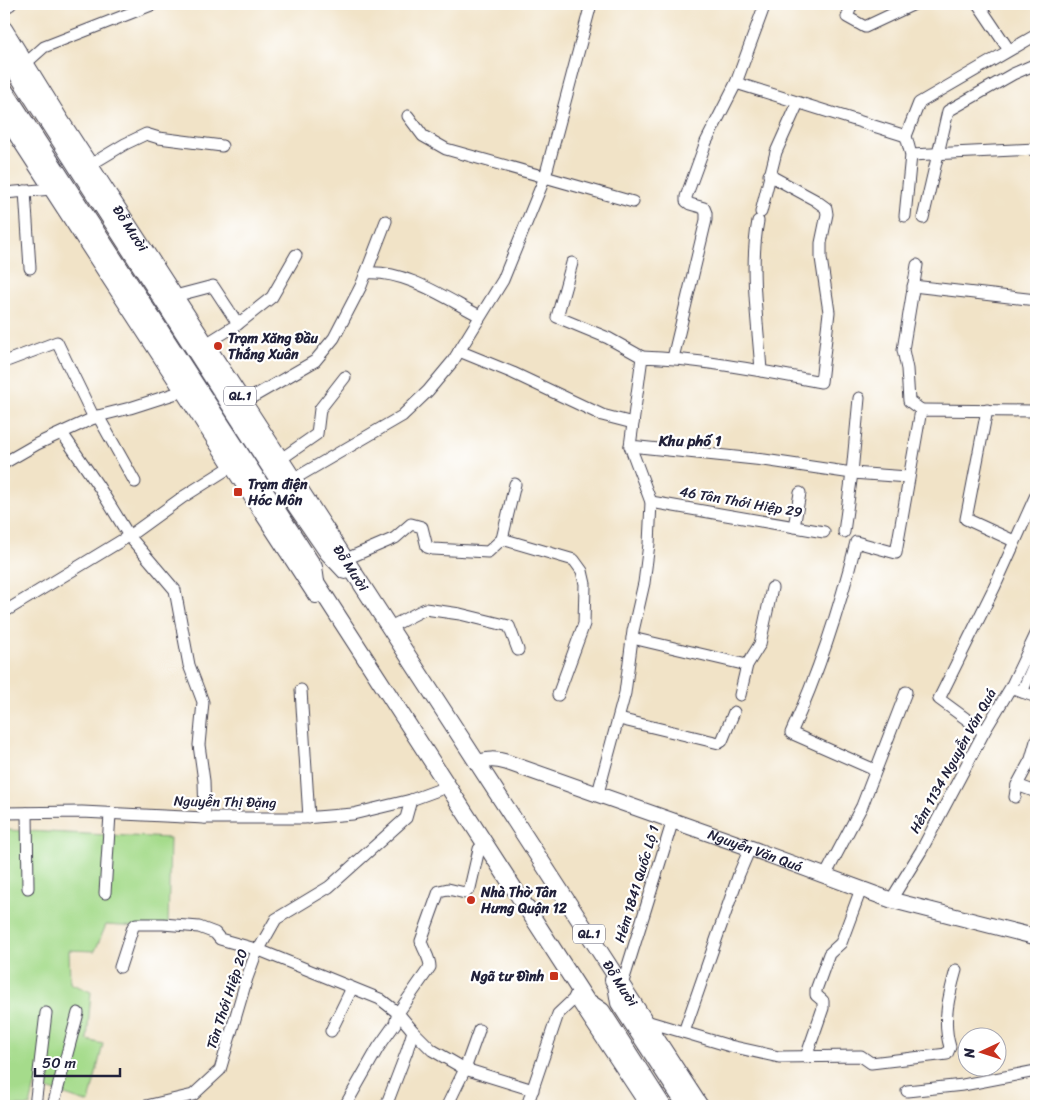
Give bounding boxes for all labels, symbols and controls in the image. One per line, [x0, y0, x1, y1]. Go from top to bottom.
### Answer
street label: Đỗ Mười [106, 200, 156, 258]
place label: Trạm Xăng Đầu Thắng Xuân [228, 326, 318, 367]
marker: Trạm Xăng Đầu Thắng Xuân [212, 340, 224, 352]
road number: QL.1 [224, 386, 256, 406]
district label: Khu phố 1 [658, 428, 722, 454]
place label: Trạm điện Hóc Môn [247, 472, 308, 513]
street label: 46 Tân Thới Hiệp 29 [678, 479, 805, 525]
marker: Trạm điện Hóc Môn [232, 486, 244, 498]
street label: Đỗ Mười [326, 540, 376, 597]
street label: Hẻm 1134 Nguyễn Văn Quá [903, 684, 1003, 838]
street label: Nguyễn Thị Đặng [174, 789, 276, 815]
street label: Hẻm 1841 Quốc Lộ 1 [607, 822, 667, 946]
street label: Nguyễn Văn Quá [704, 822, 806, 879]
place label: Nhà Thờ Tân Hưng Quận 12 [480, 880, 568, 921]
marker: Nhà Thờ Tân Hưng Quận 12 [465, 894, 477, 906]
road number: QL.1 [573, 924, 605, 944]
street label: Tân Thới Hiệp 20 [199, 945, 255, 1052]
street label: Đỗ Mười [596, 955, 645, 1013]
place label: Ngã tư Đình [470, 964, 545, 989]
marker: Ngã tư Đình [548, 970, 560, 982]
north arrow [958, 1028, 1008, 1078]
scale bar [35, 1045, 120, 1077]
text: N [957, 1047, 982, 1060]
text: 50 m [42, 1050, 77, 1076]

